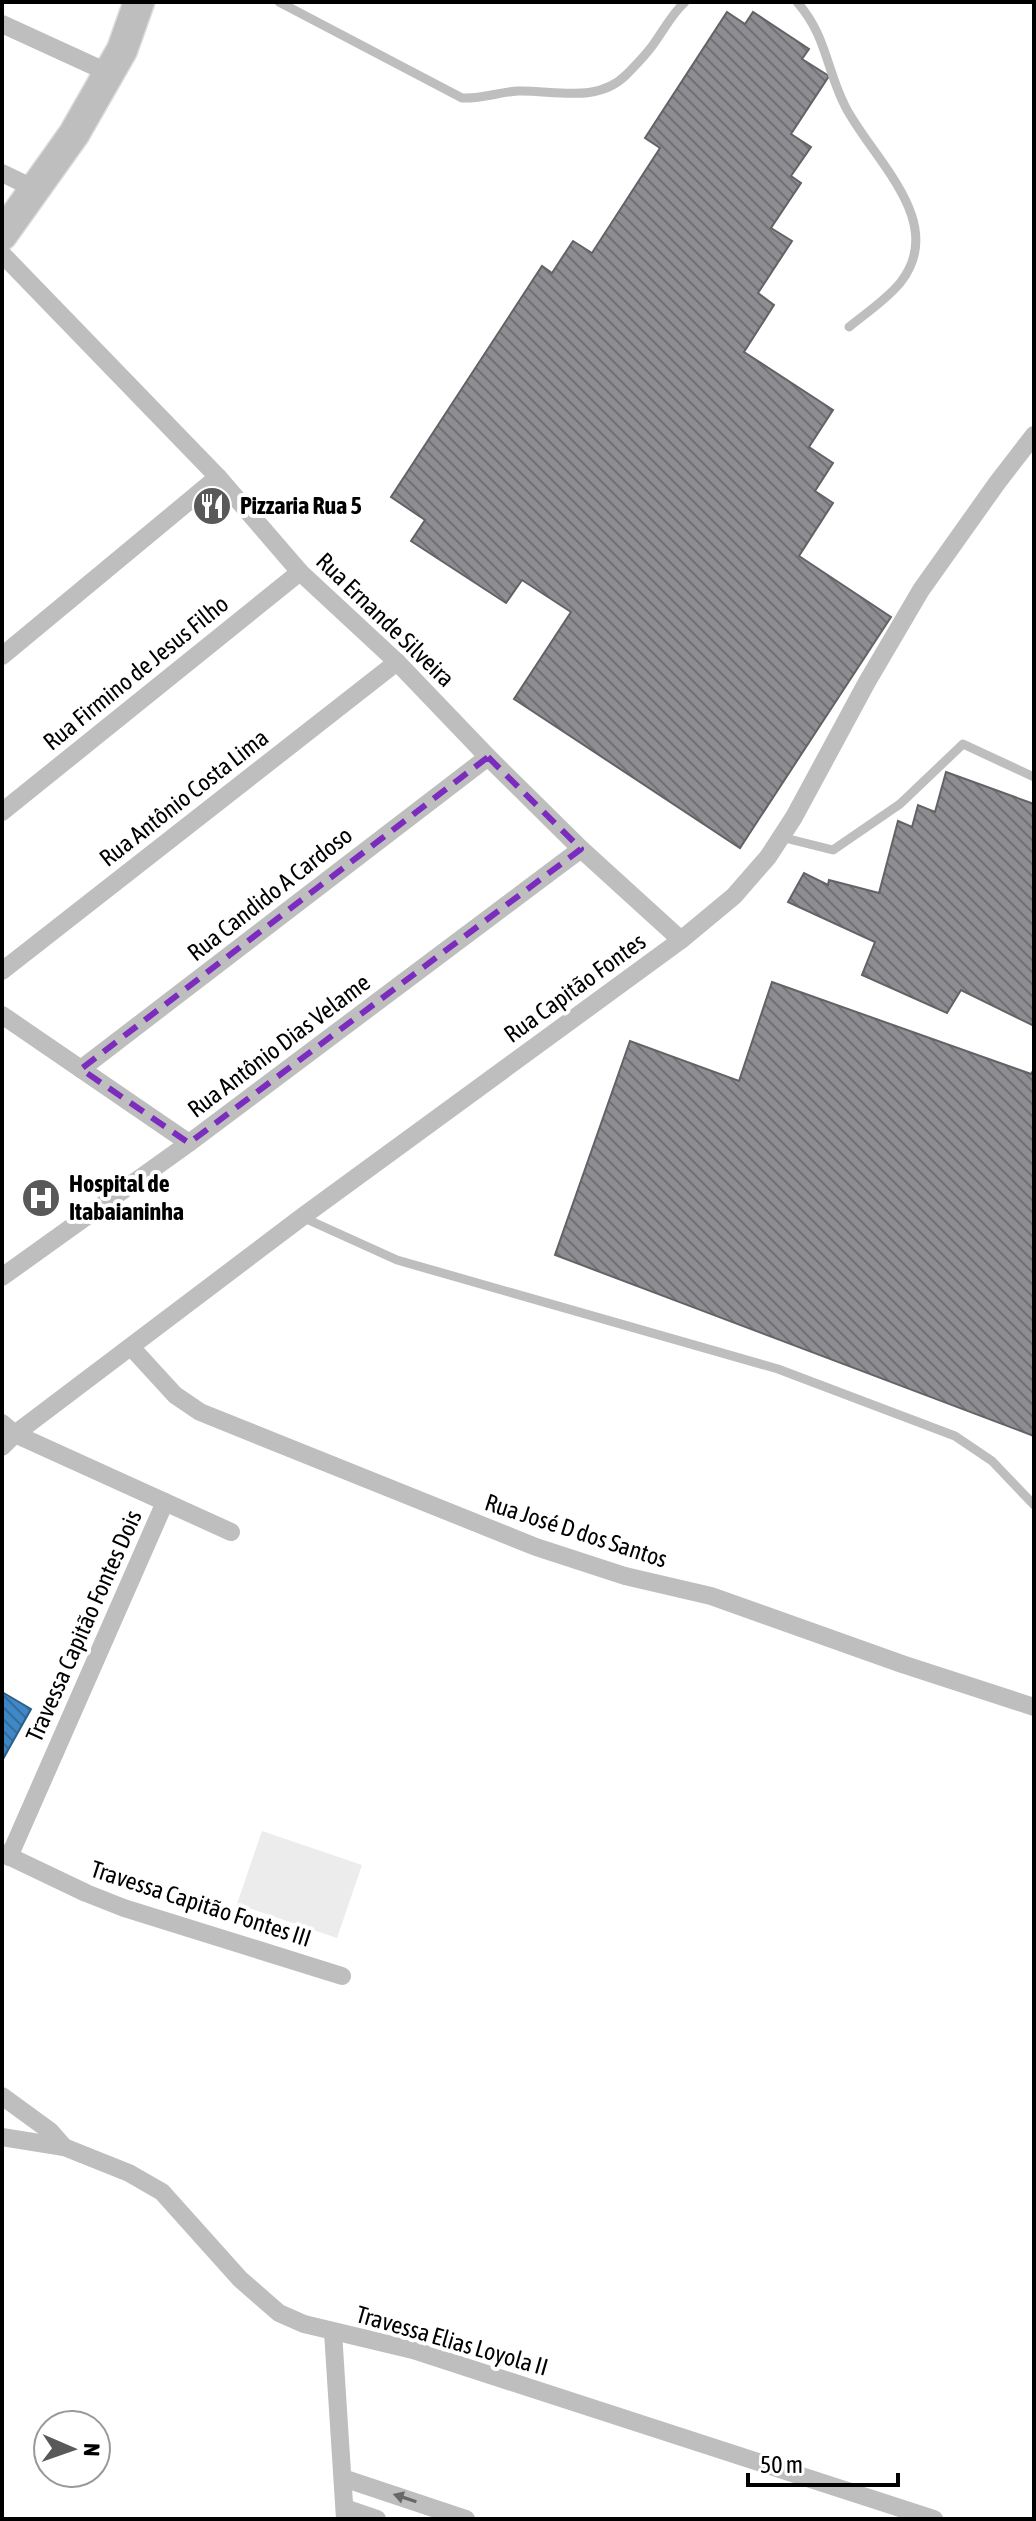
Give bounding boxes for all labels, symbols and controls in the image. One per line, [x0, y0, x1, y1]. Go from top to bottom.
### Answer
restaurant icon: Pizzaria Rua 5 [191, 485, 233, 527]
place label: Pizzaria Rua 5 [240, 492, 362, 519]
street label: Rua Ernande Silveira [311, 547, 460, 692]
street label: Rua Firmino de Jesus Filho [38, 590, 233, 755]
street label: Rua Antônio Costa Lima [94, 723, 273, 872]
street label: Rua Candido A Cardoso [182, 821, 357, 966]
street label: Rua Capitão Fontes [499, 927, 650, 1048]
street label: Rua Antônio Dias Velame [182, 968, 375, 1123]
place label: Hospital de Itabaianinha [69, 1170, 184, 1225]
hospital icon: Hospital de Itabaianinha [20, 1177, 62, 1219]
street label: Rua José D dos Santos [482, 1488, 671, 1573]
street label: Travessa Capitão Fontes Dois [20, 1506, 147, 1746]
street label: Travessa Capitão Fontes III [88, 1855, 315, 1952]
street label: Travessa Elias Loyola II [353, 2300, 551, 2381]
north arrow [32, 2409, 112, 2489]
scale bar [748, 2437, 898, 2487]
text: N [79, 2443, 105, 2457]
text: 50 m [760, 2451, 803, 2478]
one-way arrow [392, 2492, 416, 2504]

